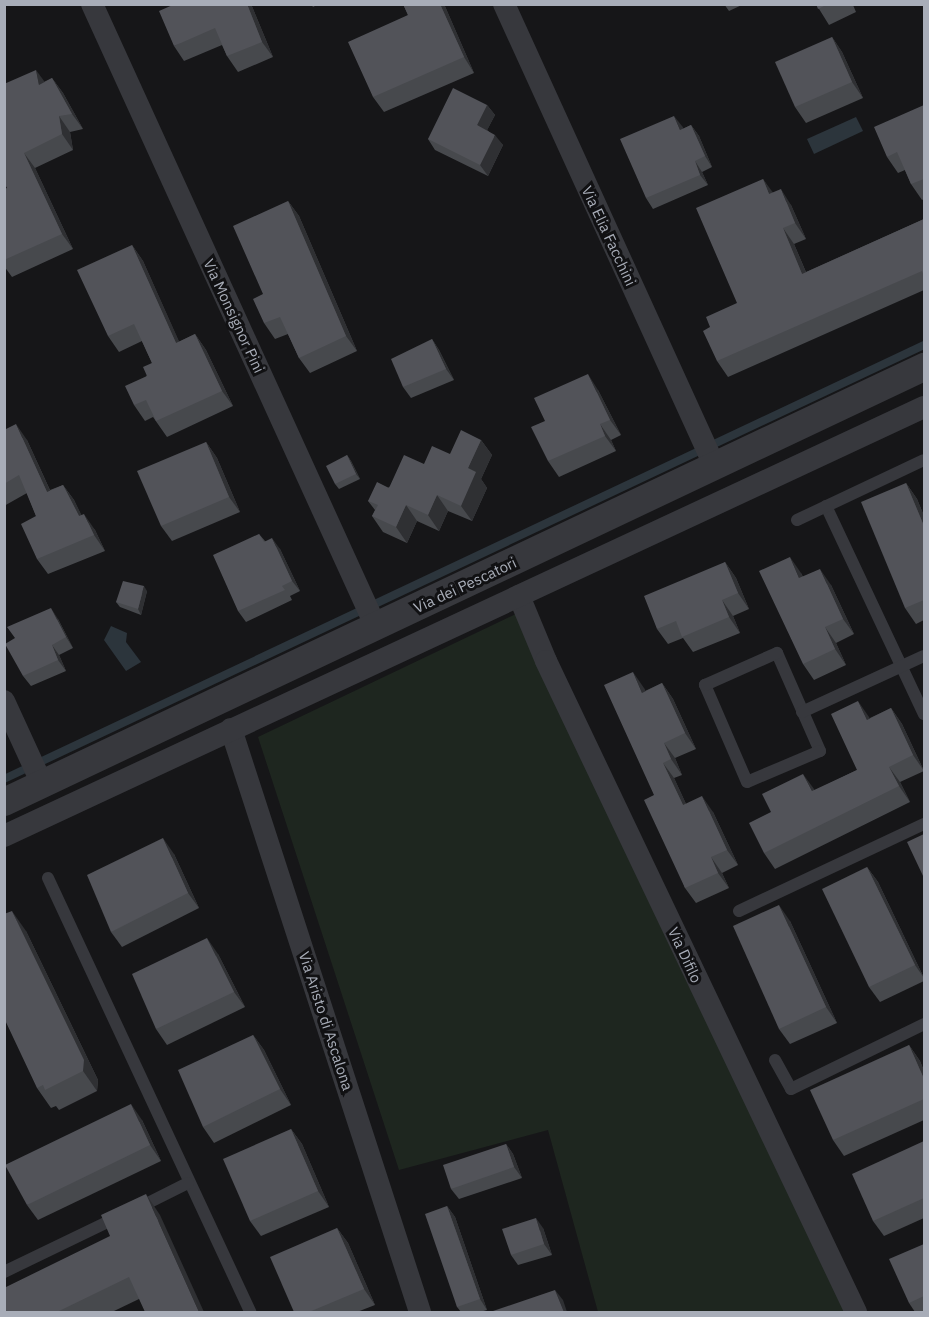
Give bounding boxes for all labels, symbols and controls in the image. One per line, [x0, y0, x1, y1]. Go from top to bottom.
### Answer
street label: Via Elia Facchini [578, 183, 640, 289]
street label: Via Monsignor Pini [200, 256, 268, 376]
street label: Via dei Pescatori [411, 553, 519, 617]
street label: Via Difilo [664, 924, 706, 986]
street label: Via Aristo di Ascalona [295, 949, 357, 1093]

